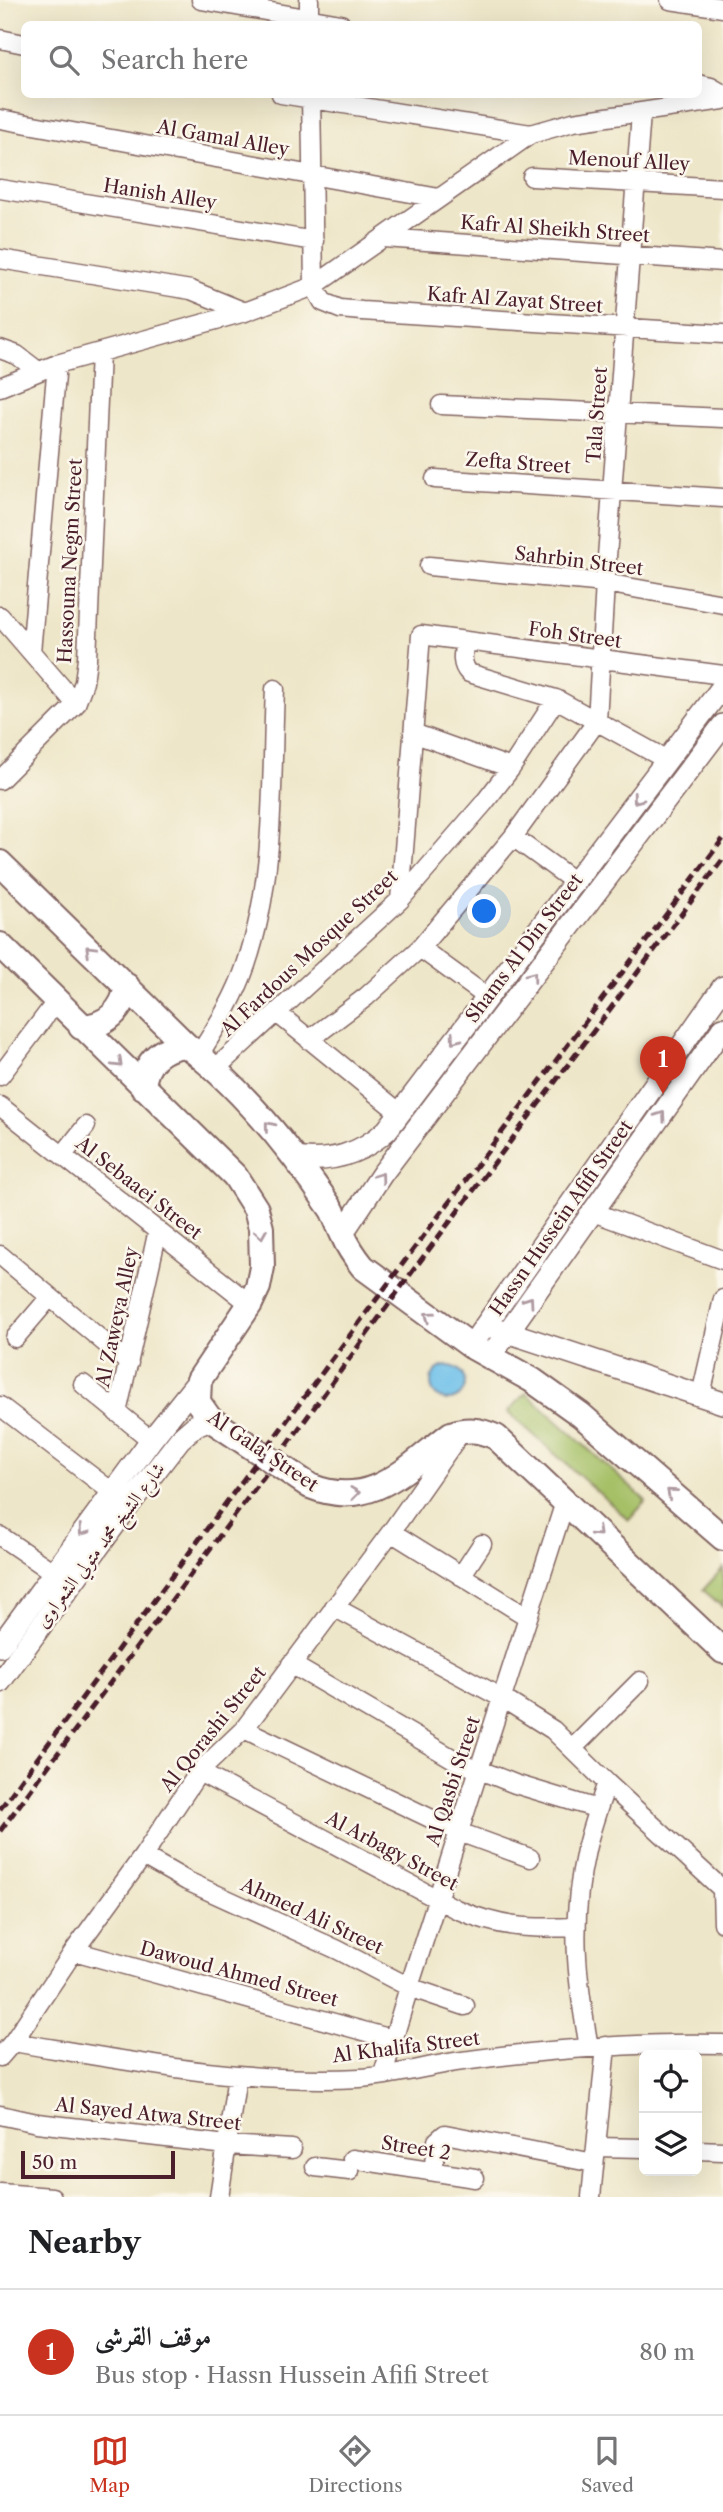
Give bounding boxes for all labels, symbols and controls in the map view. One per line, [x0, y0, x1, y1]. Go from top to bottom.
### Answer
search box [21, 21, 702, 98]
icon: search [45, 41, 83, 79]
text: Search here [101, 44, 248, 76]
street label: Al Gamal Alley [154, 115, 291, 161]
street label: Menouf Alley [568, 146, 691, 176]
street label: Hanish Alley [102, 174, 219, 214]
street label: Kafr Al Sheikh Street [460, 211, 651, 247]
street label: Kafr Al Zayat Street [426, 282, 604, 318]
street label: Tala Street [582, 366, 612, 464]
street label: Zefta Street [465, 448, 572, 478]
street label: Hassouna Negm Street [53, 458, 87, 664]
street label: Sahrbin Street [513, 542, 645, 580]
street label: Foh Street [527, 617, 623, 653]
one-way arrow [633, 792, 646, 804]
street label: Al Fardous Mosque Street [215, 865, 403, 1042]
street label: Shams Al Din Street [461, 869, 588, 1027]
your location [467, 894, 501, 928]
one-way arrow [85, 945, 98, 958]
one-way arrow [524, 971, 536, 984]
one-way arrow [451, 1031, 464, 1044]
pin: 1 [640, 1036, 686, 1094]
one-way arrow [110, 1054, 123, 1067]
one-way arrow [653, 1111, 665, 1124]
street label: Hassn Hussein Afifi Street [485, 1116, 638, 1320]
one-way arrow [265, 1122, 278, 1134]
street label: Al Sebaaei Street [71, 1131, 207, 1245]
one-way arrow [371, 1172, 384, 1185]
one-way arrow [253, 1228, 268, 1240]
street label: Al Zaweya Alley [91, 1244, 143, 1390]
one-way arrow [521, 1296, 534, 1309]
one-way arrow [424, 1311, 437, 1324]
street label: Al Gala' Street [203, 1405, 323, 1497]
street label: شارع الشيخ محمد متولي الشعراوى [30, 1458, 175, 1636]
one-way arrow [349, 1486, 361, 1501]
one-way arrow [667, 1489, 680, 1501]
one-way arrow [79, 1523, 92, 1536]
one-way arrow [589, 1524, 602, 1537]
street label: Al Qorashi Street [155, 1661, 271, 1797]
street label: Al Qasbi Street [421, 1713, 485, 1850]
street label: Al Arbagy Street [321, 1806, 462, 1896]
street label: Ahmed Ali Street [236, 1872, 387, 1959]
street label: Dawoud Ahmed Street [137, 1936, 341, 2012]
street label: Al Khalifa Street [330, 2027, 481, 2068]
map controls [639, 2050, 702, 2176]
button: locate [639, 2050, 702, 2113]
street label: Al Sayed Atwa Street [53, 2093, 242, 2135]
button: layers [639, 2113, 702, 2176]
street label: Street 2 [380, 2131, 452, 2165]
scale bar [21, 2148, 175, 2180]
text: 50 m [32, 2151, 77, 2174]
text: Nearby [28, 2224, 141, 2261]
text: موقف القرشى [95, 2320, 211, 2352]
text: 1 [46, 2338, 56, 2366]
text: 80 m [639, 2338, 695, 2366]
text: Bus stop · Hassn Hussein Afifi Street [95, 2361, 489, 2389]
tab: Map [89, 2432, 130, 2497]
tab: Directions [309, 2432, 402, 2497]
tab: Saved [581, 2432, 634, 2497]

